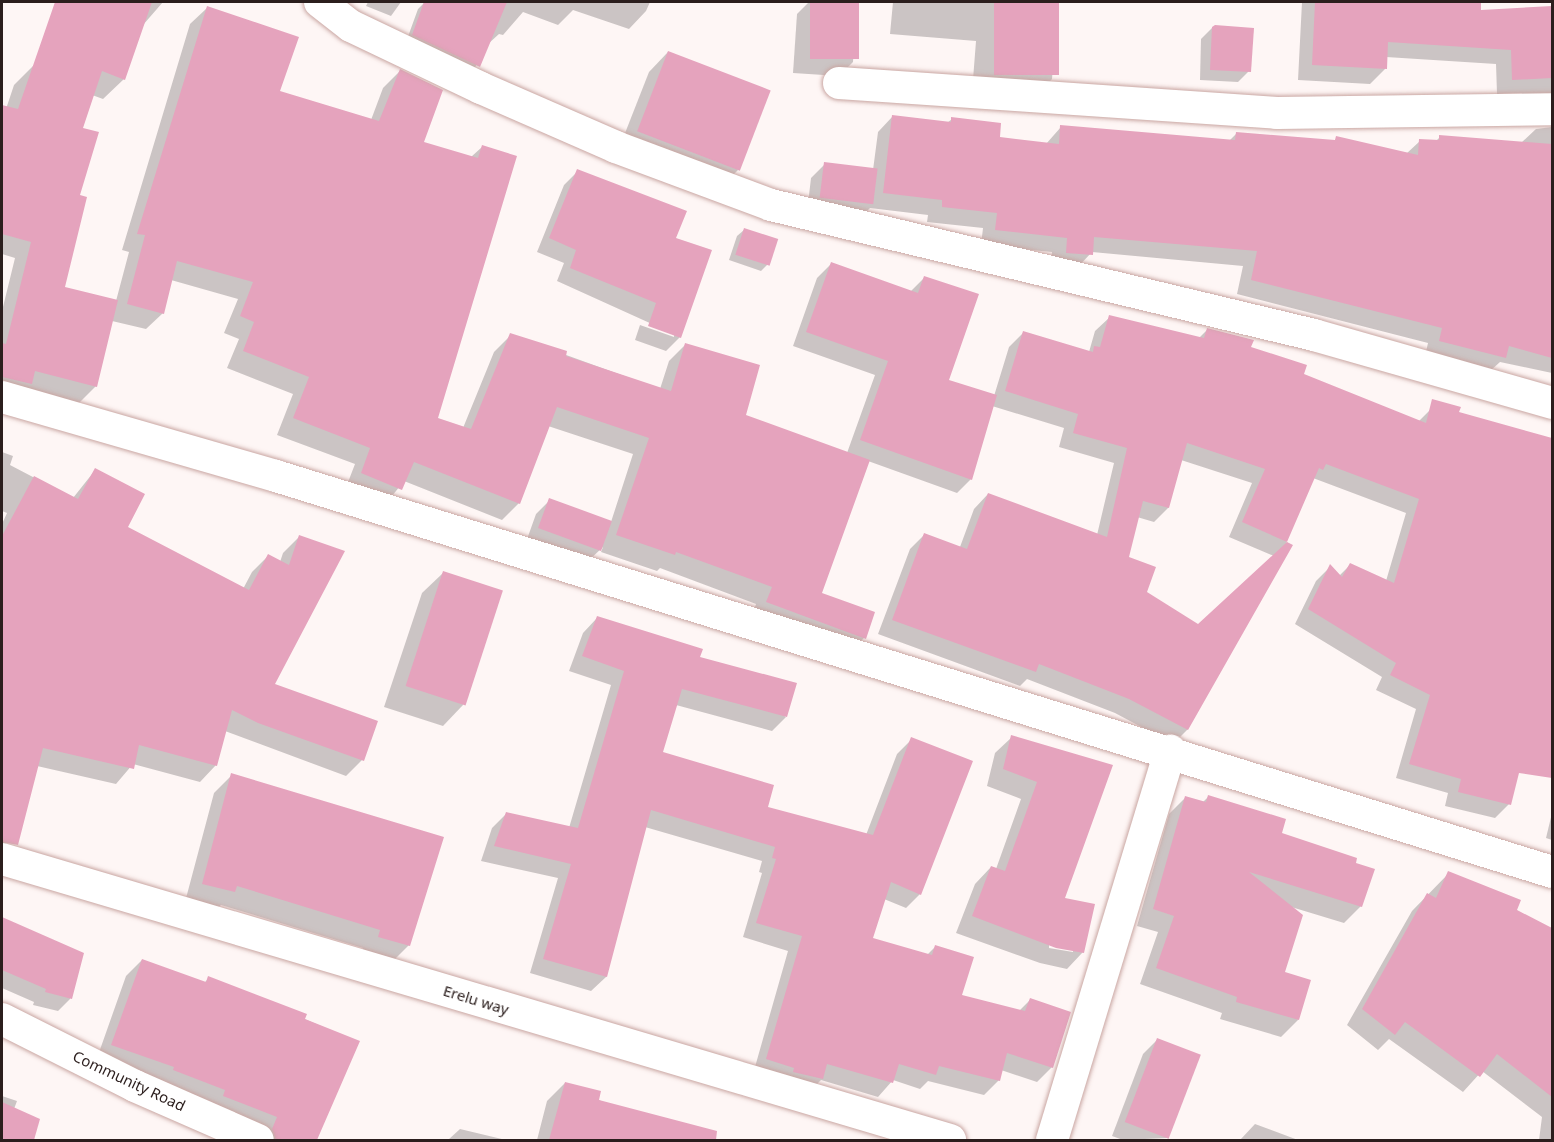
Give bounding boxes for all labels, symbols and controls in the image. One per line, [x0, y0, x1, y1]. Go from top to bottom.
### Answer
street label: Erelu way [441, 982, 511, 1018]
street label: Community Road [70, 1047, 188, 1115]

